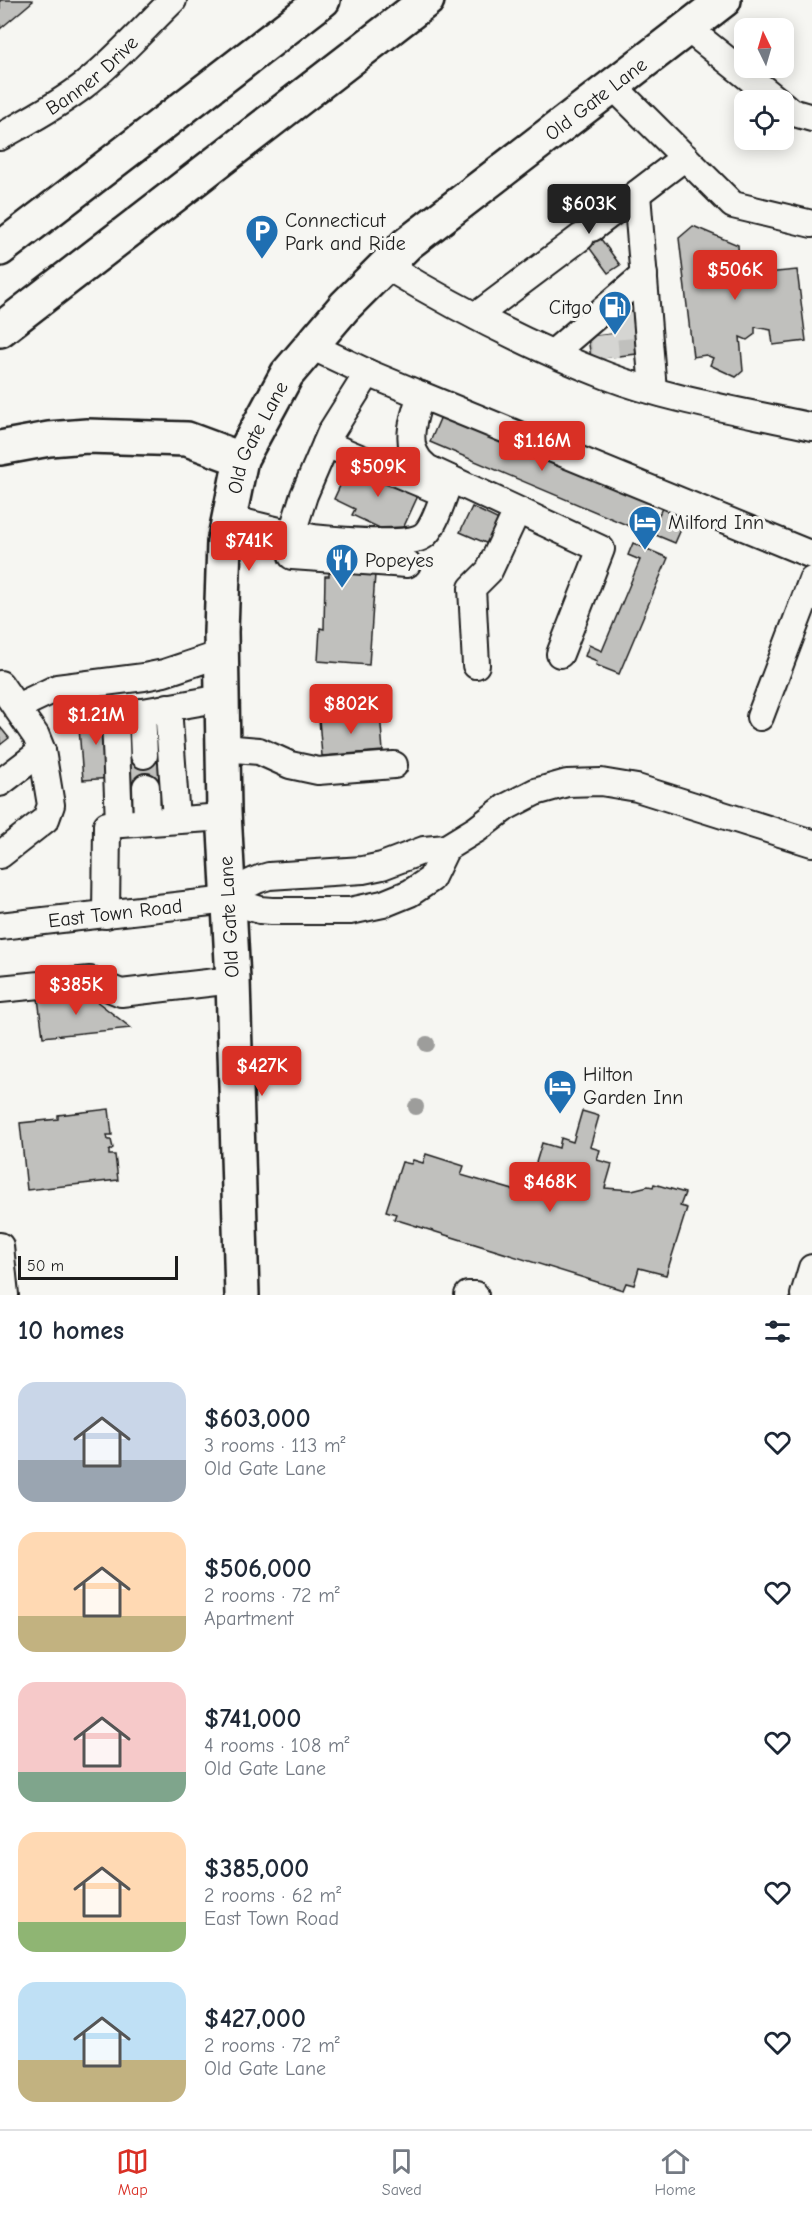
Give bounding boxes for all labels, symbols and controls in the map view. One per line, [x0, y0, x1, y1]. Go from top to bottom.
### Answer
north arrow [734, 18, 794, 78]
map controls [734, 18, 794, 150]
street label: Banner Drive [41, 31, 143, 120]
street label: Old Gate Lane [540, 52, 651, 145]
button: locate [734, 90, 794, 150]
pin: $603K [547, 184, 631, 235]
text: $603K [561, 192, 617, 215]
place label: Connecticut Park and Ride [285, 209, 406, 255]
parking icon: Connecticut Park and Ride [244, 213, 280, 260]
pin: $506K [693, 250, 777, 301]
text: $506K [707, 258, 763, 281]
fuel station icon: Citgo [597, 289, 633, 336]
place label: Citgo [549, 296, 592, 319]
street label: Old Gate Lane [223, 377, 292, 496]
pin: $1.16M [493, 421, 591, 472]
text: $1.16M [513, 429, 571, 452]
pin: $509K [336, 447, 420, 498]
text: $509K [350, 455, 406, 478]
hotel icon: Milford Inn [627, 504, 663, 551]
place label: Milford Inn [668, 511, 764, 534]
pin: $741K [207, 521, 291, 572]
text: $741K [225, 529, 273, 552]
restaurant icon: Popeyes [324, 542, 360, 589]
place label: Popeyes [365, 549, 434, 572]
pin: $802K [309, 684, 393, 735]
text: $802K [324, 692, 378, 715]
pin: $1.21M [47, 695, 145, 746]
text: $1.21M [67, 703, 125, 726]
street label: Old Gate Lane [214, 855, 244, 979]
street label: East Town Road [47, 894, 184, 932]
pin: $385K [34, 965, 118, 1016]
text: $385K [49, 973, 103, 996]
pin: $427K [220, 1046, 304, 1097]
text: $427K [236, 1054, 288, 1077]
place label: Hilton Garden Inn [583, 1063, 683, 1109]
hotel icon: Hilton Garden Inn [542, 1068, 578, 1115]
pin: $468K [508, 1162, 592, 1213]
text: $468K [523, 1170, 577, 1193]
scale bar [18, 1253, 178, 1280]
text: 50 m [27, 1257, 64, 1275]
icon: filters [761, 1315, 794, 1348]
text: 10 homes [18, 1316, 124, 1346]
text: $603,000 [204, 1404, 311, 1434]
icon: home [66, 1406, 138, 1478]
icon: heart [761, 1426, 794, 1459]
text: 3 rooms · 113 m² [204, 1434, 345, 1457]
text: Old Gate Lane [204, 1457, 326, 1480]
text: $506,000 [204, 1554, 312, 1584]
icon: home [66, 1556, 138, 1628]
icon: heart [761, 1576, 794, 1609]
text: 2 rooms · 72 m² [204, 1584, 340, 1607]
text: Apartment [204, 1607, 294, 1630]
text: $741,000 [204, 1704, 301, 1734]
icon: home [66, 1706, 138, 1778]
icon: heart [761, 1726, 794, 1759]
text: 4 rooms · 108 m² [204, 1734, 349, 1757]
text: Old Gate Lane [204, 1757, 326, 1780]
text: $385,000 [204, 1854, 309, 1884]
icon: home [66, 1856, 138, 1928]
icon: heart [761, 1876, 794, 1909]
text: 2 rooms · 62 m² [204, 1884, 341, 1907]
text: East Town Road [204, 1907, 339, 1930]
text: $427,000 [204, 2004, 306, 2034]
icon: home [66, 2006, 138, 2078]
icon: heart [761, 2026, 794, 2059]
text: 2 rooms · 72 m² [204, 2034, 340, 2057]
text: Old Gate Lane [204, 2057, 326, 2080]
tab: Map [116, 2145, 149, 2199]
tab: Saved [382, 2145, 422, 2199]
tab: Home [654, 2145, 696, 2199]

